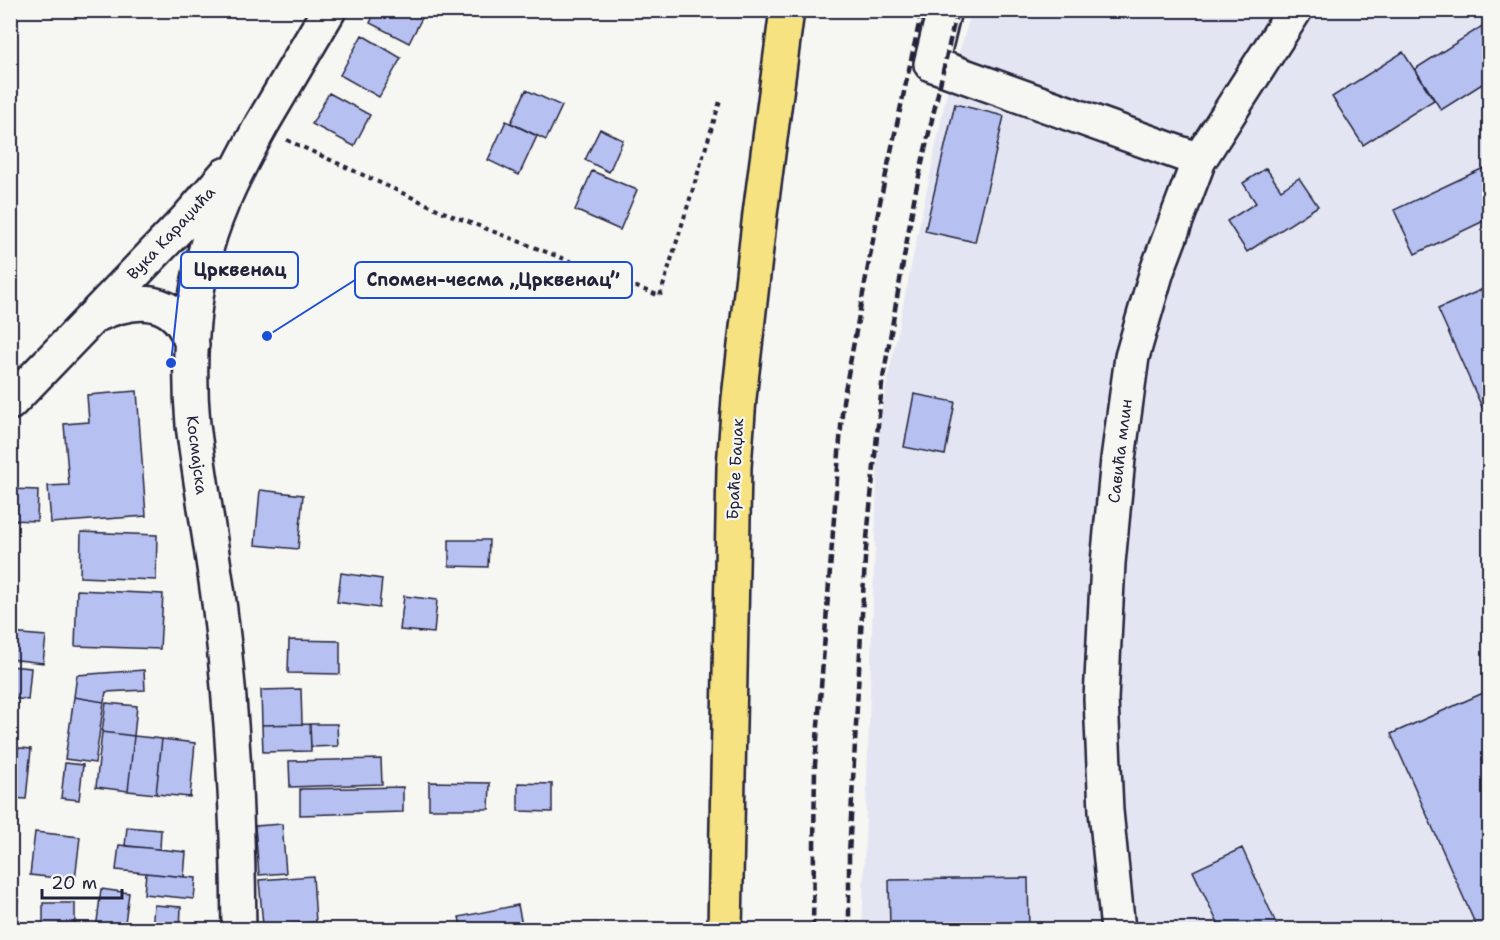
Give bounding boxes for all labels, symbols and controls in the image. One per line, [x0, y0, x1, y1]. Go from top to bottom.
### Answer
street label: Вука Караџића [122, 182, 220, 284]
callout: Црквенац [181, 252, 298, 288]
text: Црквенац [194, 258, 287, 282]
callout: Спомен-чесма „Црквенац” [355, 262, 632, 298]
text: Спомен-чесма „Црквенац” [366, 268, 620, 292]
street label: Савића млин [1103, 398, 1137, 504]
street label: Космајска [182, 414, 212, 496]
street label: Браће Баџак [722, 417, 748, 520]
scale bar [42, 862, 122, 900]
text: 20 m [51, 871, 97, 895]

